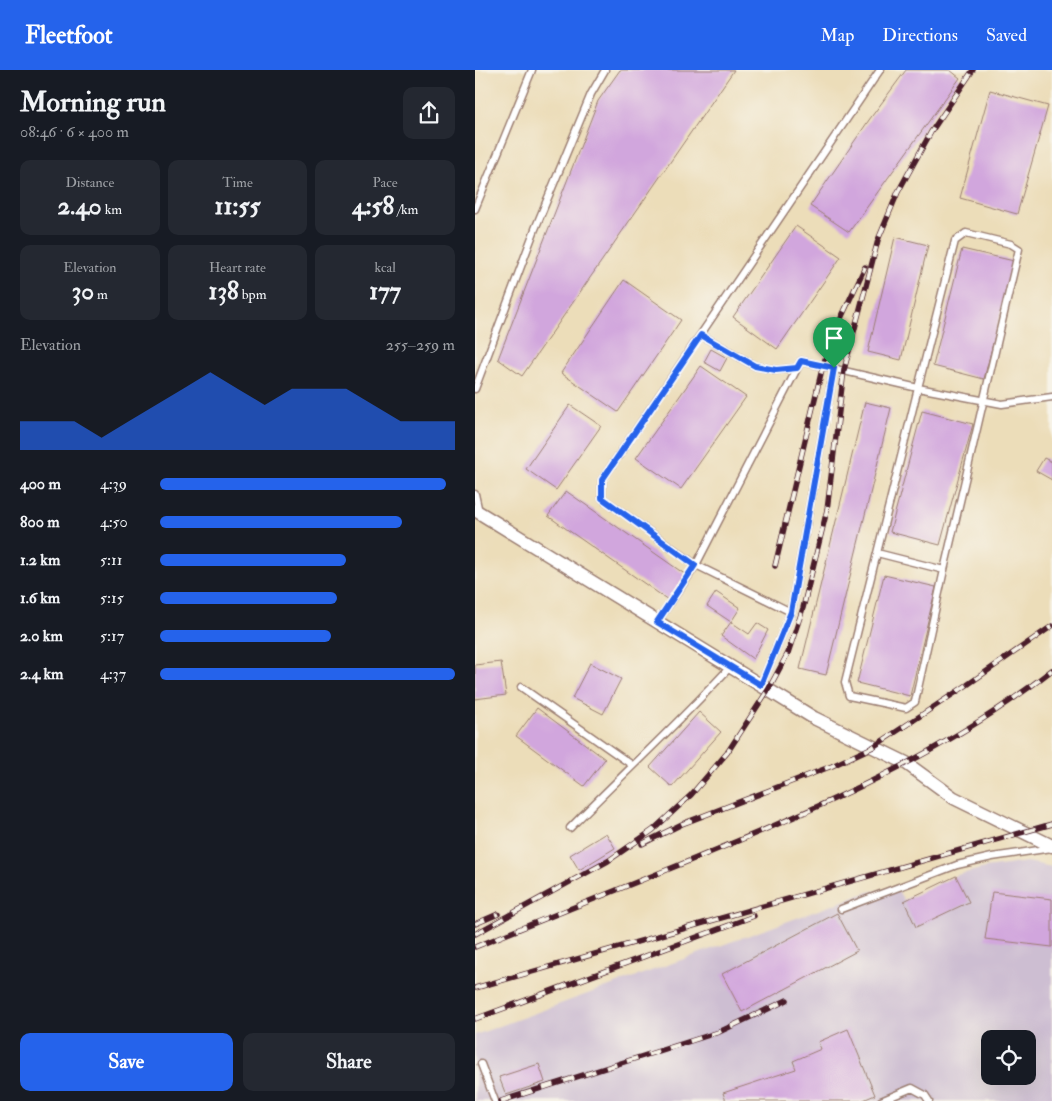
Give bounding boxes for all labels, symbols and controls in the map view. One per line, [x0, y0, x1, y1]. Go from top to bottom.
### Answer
text: Fleetfoot [25, 20, 112, 51]
text: Map [821, 24, 854, 47]
text: Directions [882, 24, 958, 47]
text: Saved [986, 24, 1027, 47]
text: Morning run [20, 85, 166, 120]
button: share [403, 87, 455, 139]
text: 08:46 · 6 × 400 m [20, 122, 129, 142]
text: Distance [65, 174, 114, 191]
text: Time [222, 174, 253, 191]
text: Pace [373, 174, 398, 191]
text: 2.40 [57, 191, 102, 222]
text: 11:55 [214, 191, 261, 222]
text: 4:58 [352, 191, 394, 222]
text: km [102, 201, 122, 218]
text: /km [394, 201, 418, 218]
text: Elevation [63, 259, 117, 276]
text: Heart rate [209, 259, 266, 276]
text: kcal [374, 259, 396, 276]
text: 30 [72, 276, 94, 307]
text: 138 [208, 276, 239, 307]
text: 177 [369, 276, 401, 307]
text: m [94, 286, 108, 303]
text: bpm [239, 286, 267, 303]
pin [813, 317, 855, 368]
icon: arrive [820, 324, 848, 352]
text: Elevation [20, 335, 81, 355]
text: 255–259 m [386, 335, 455, 355]
text: 400 m [20, 474, 61, 494]
text: 4:39 [100, 474, 127, 494]
text: 800 m [20, 512, 60, 532]
text: 4:50 [100, 512, 128, 532]
text: 1.2 km [20, 550, 60, 570]
text: 5:11 [100, 550, 122, 570]
text: 1.6 km [20, 588, 60, 608]
text: 5:15 [100, 588, 124, 608]
text: 2.0 km [20, 626, 63, 646]
text: 5:17 [100, 626, 124, 646]
text: 2.4 km [20, 664, 63, 684]
text: 4:37 [100, 664, 126, 684]
map controls [981, 1030, 1036, 1085]
button: locate [981, 1030, 1036, 1085]
button: Save [20, 1033, 233, 1091]
button: Share [243, 1033, 455, 1091]

